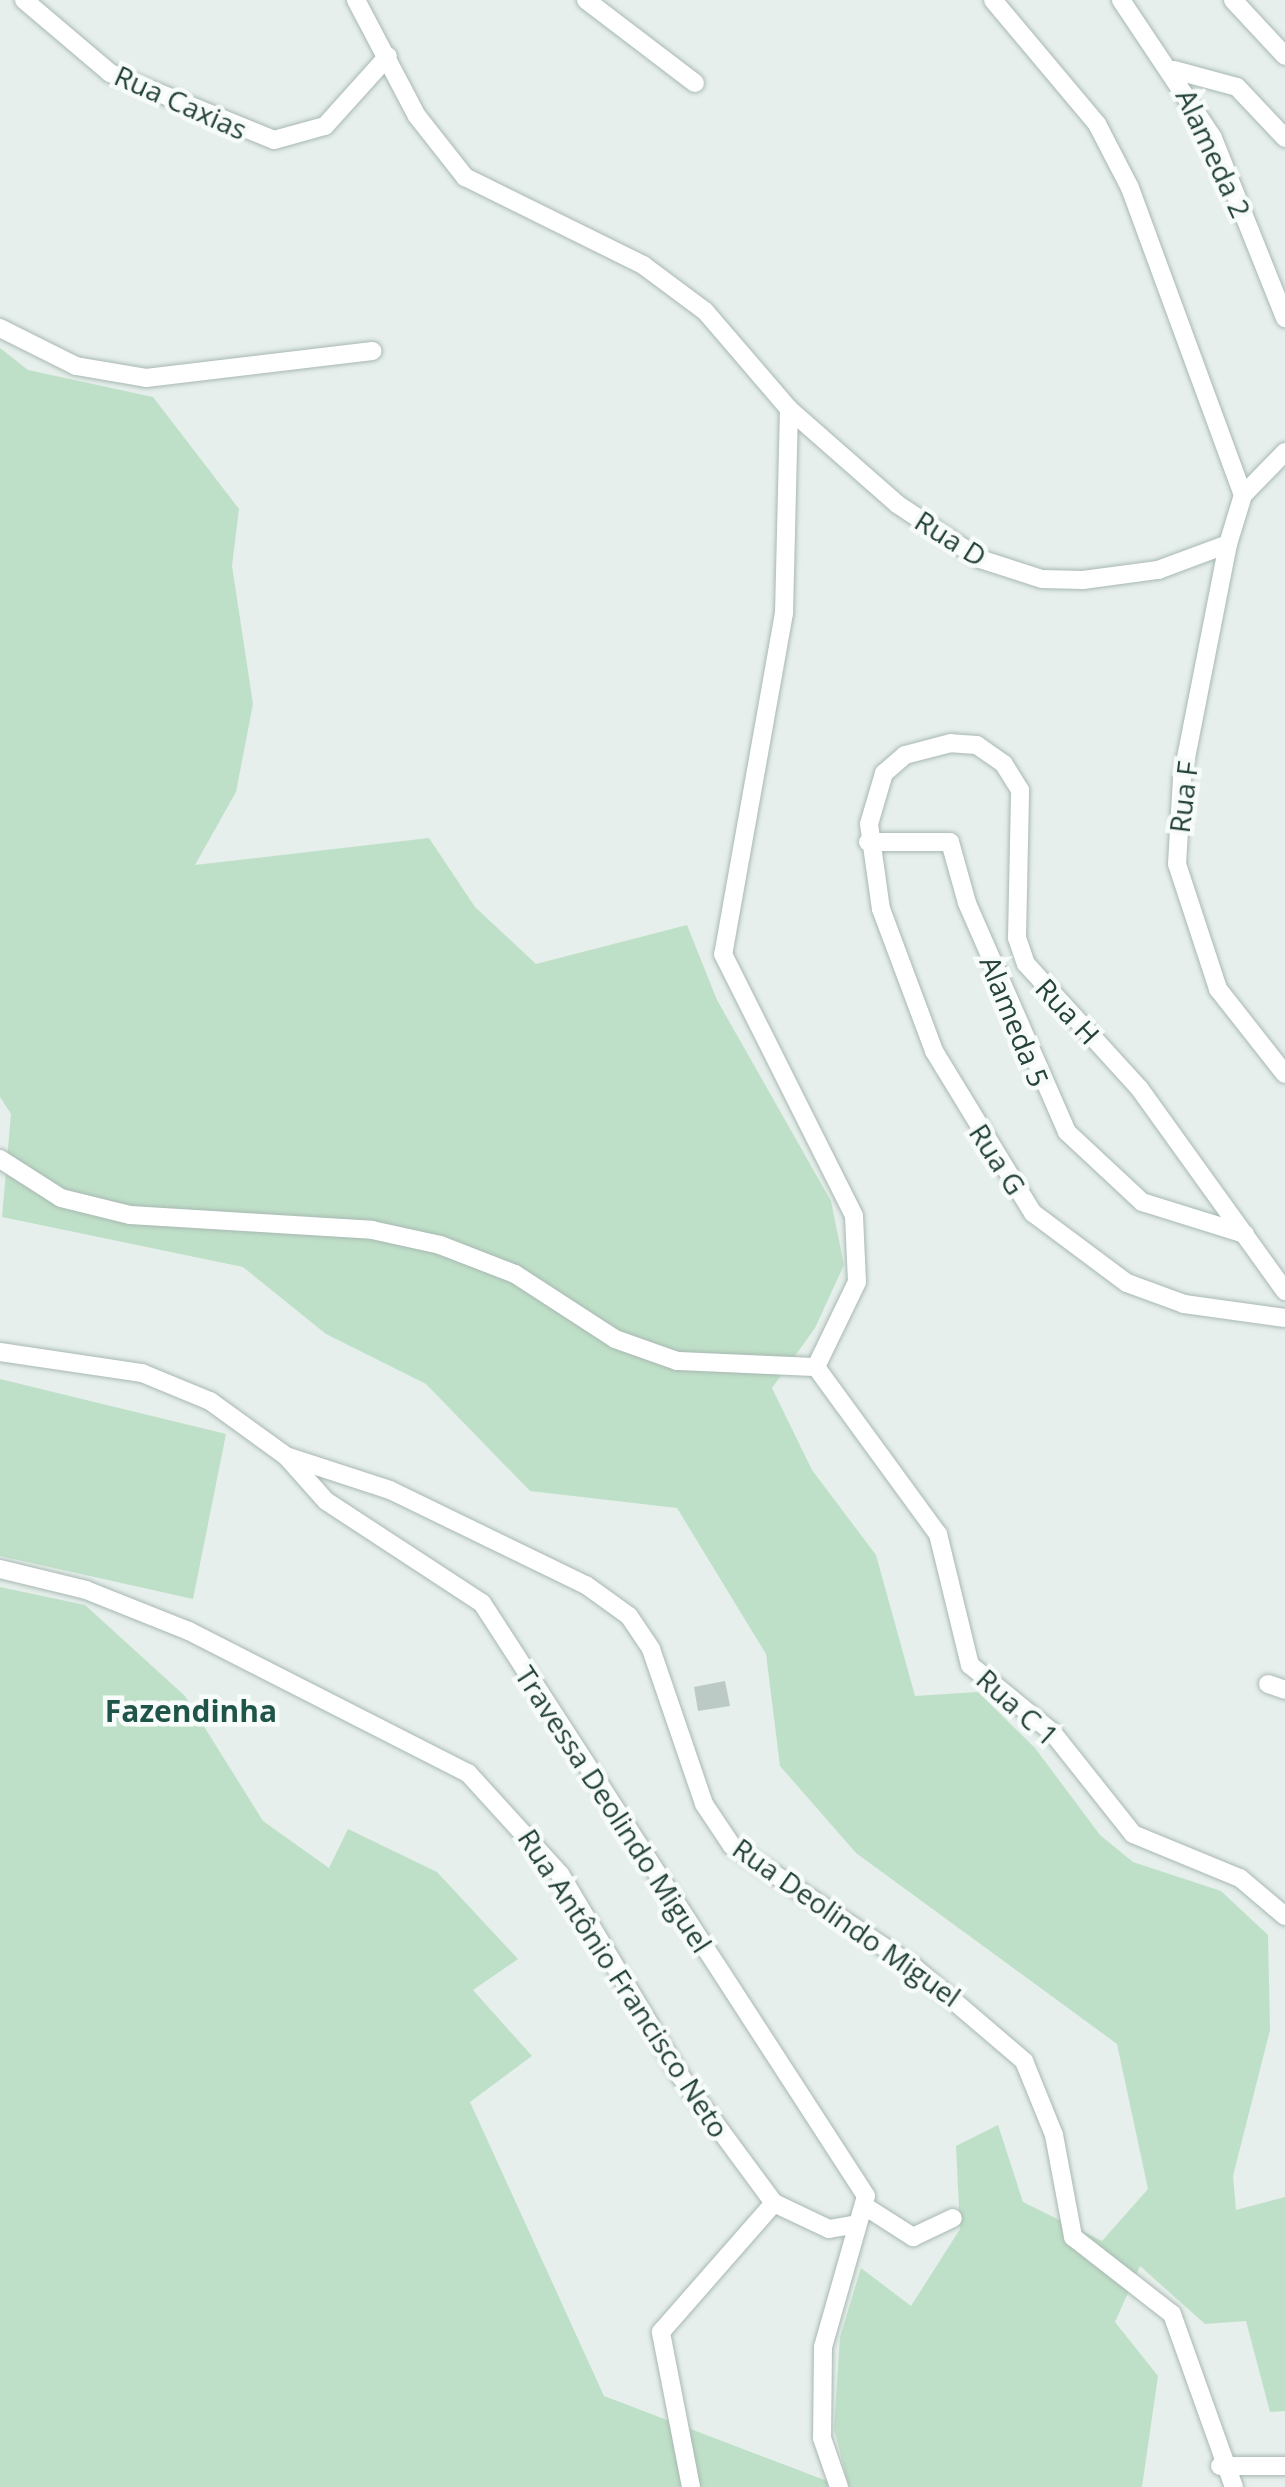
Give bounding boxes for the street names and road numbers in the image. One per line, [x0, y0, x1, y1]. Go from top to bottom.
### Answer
street label: Rua Caxias [110, 58, 252, 146]
street label: Alameda 2 [1170, 83, 1258, 223]
street label: Rua D [909, 503, 993, 573]
street label: Rua F [1162, 759, 1204, 835]
street label: Alameda 5 [974, 951, 1056, 1091]
street label: Rua H [1029, 971, 1107, 1051]
street label: Rua G [963, 1117, 1033, 1201]
street label: Travessa Deolindo Miguel [509, 1660, 719, 1958]
street label: Rua C 1 [970, 1662, 1066, 1752]
street label: Rua Antônio Francisco Neto [512, 1822, 736, 2144]
street label: Rua Deolindo Miguel [727, 1831, 967, 2013]

